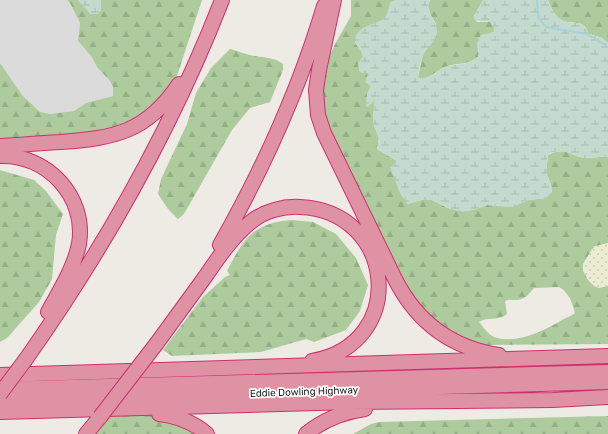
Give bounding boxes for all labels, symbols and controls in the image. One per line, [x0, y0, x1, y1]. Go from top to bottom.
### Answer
street label: Eddie Dowling Highway [250, 384, 359, 400]

